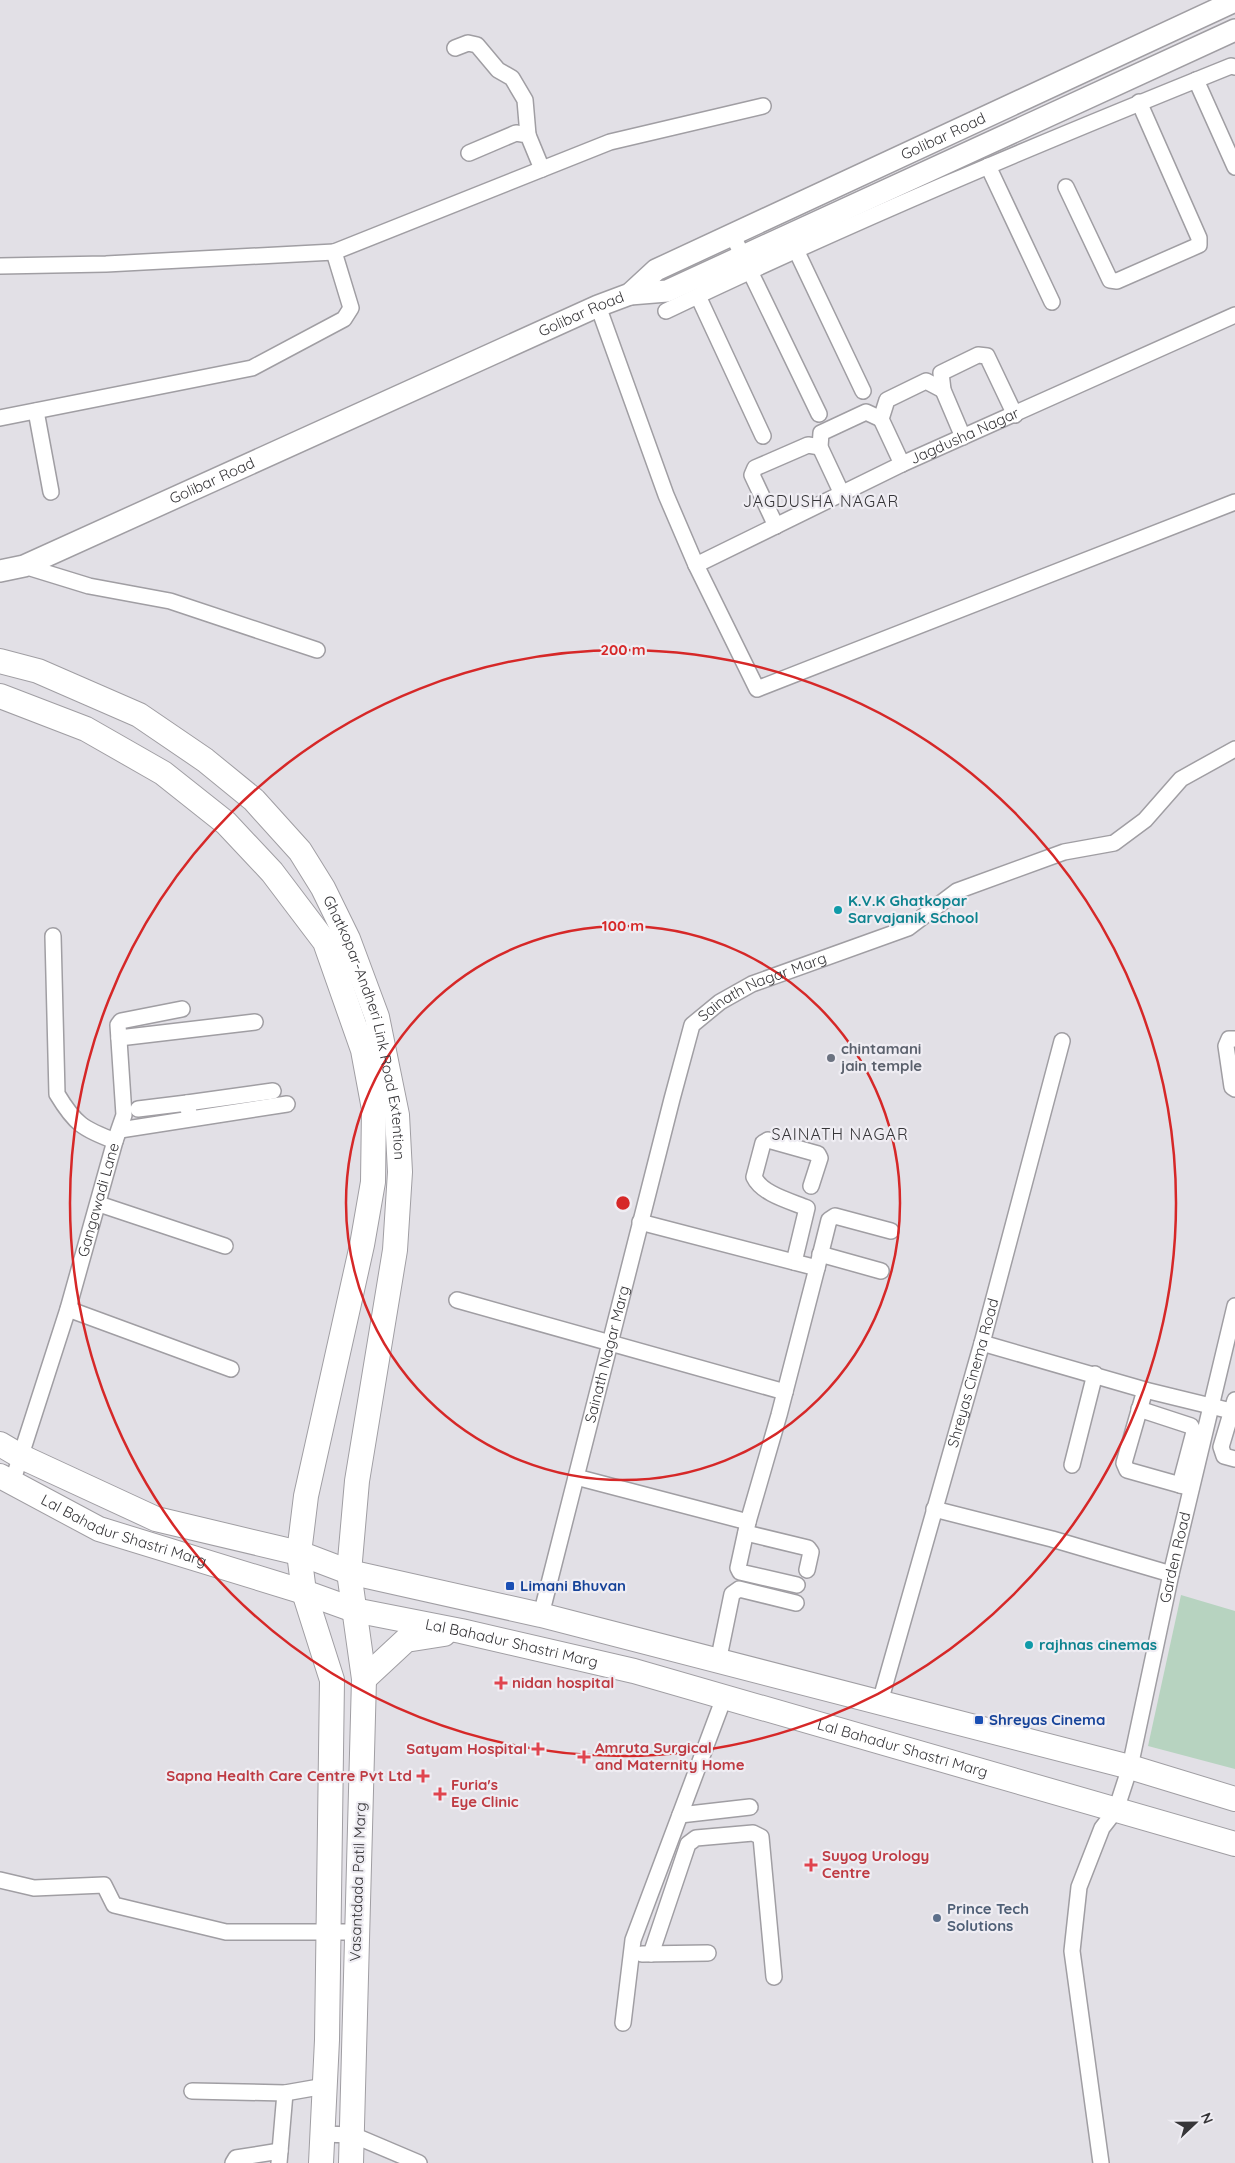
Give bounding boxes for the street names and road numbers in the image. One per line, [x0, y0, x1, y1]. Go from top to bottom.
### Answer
street label: Golibar Road [898, 108, 989, 164]
street label: Golibar Road [535, 287, 627, 341]
street label: Jagdusha Nagar [907, 403, 1022, 468]
street label: Golibar Road [166, 453, 257, 508]
street label: Ghatkopar-Andheri Link Road Extention [319, 892, 409, 1160]
street label: Sainath Nagar Marg [694, 948, 829, 1025]
street label: Gangawadi Lane [73, 1141, 123, 1259]
street label: Sainath Nagar Marg [580, 1283, 633, 1425]
street label: Shreyas Cinema Road [943, 1296, 1002, 1450]
street label: Lal Bahadur Shastri Marg [38, 1490, 209, 1571]
street label: Garden Road [1155, 1510, 1194, 1605]
street label: Lal Bahadur Shastri Marg [424, 1614, 600, 1671]
street label: Lal Bahadur Shastri Marg [815, 1714, 990, 1781]
street label: Vasantdada Patil Marg [345, 1802, 370, 1962]

